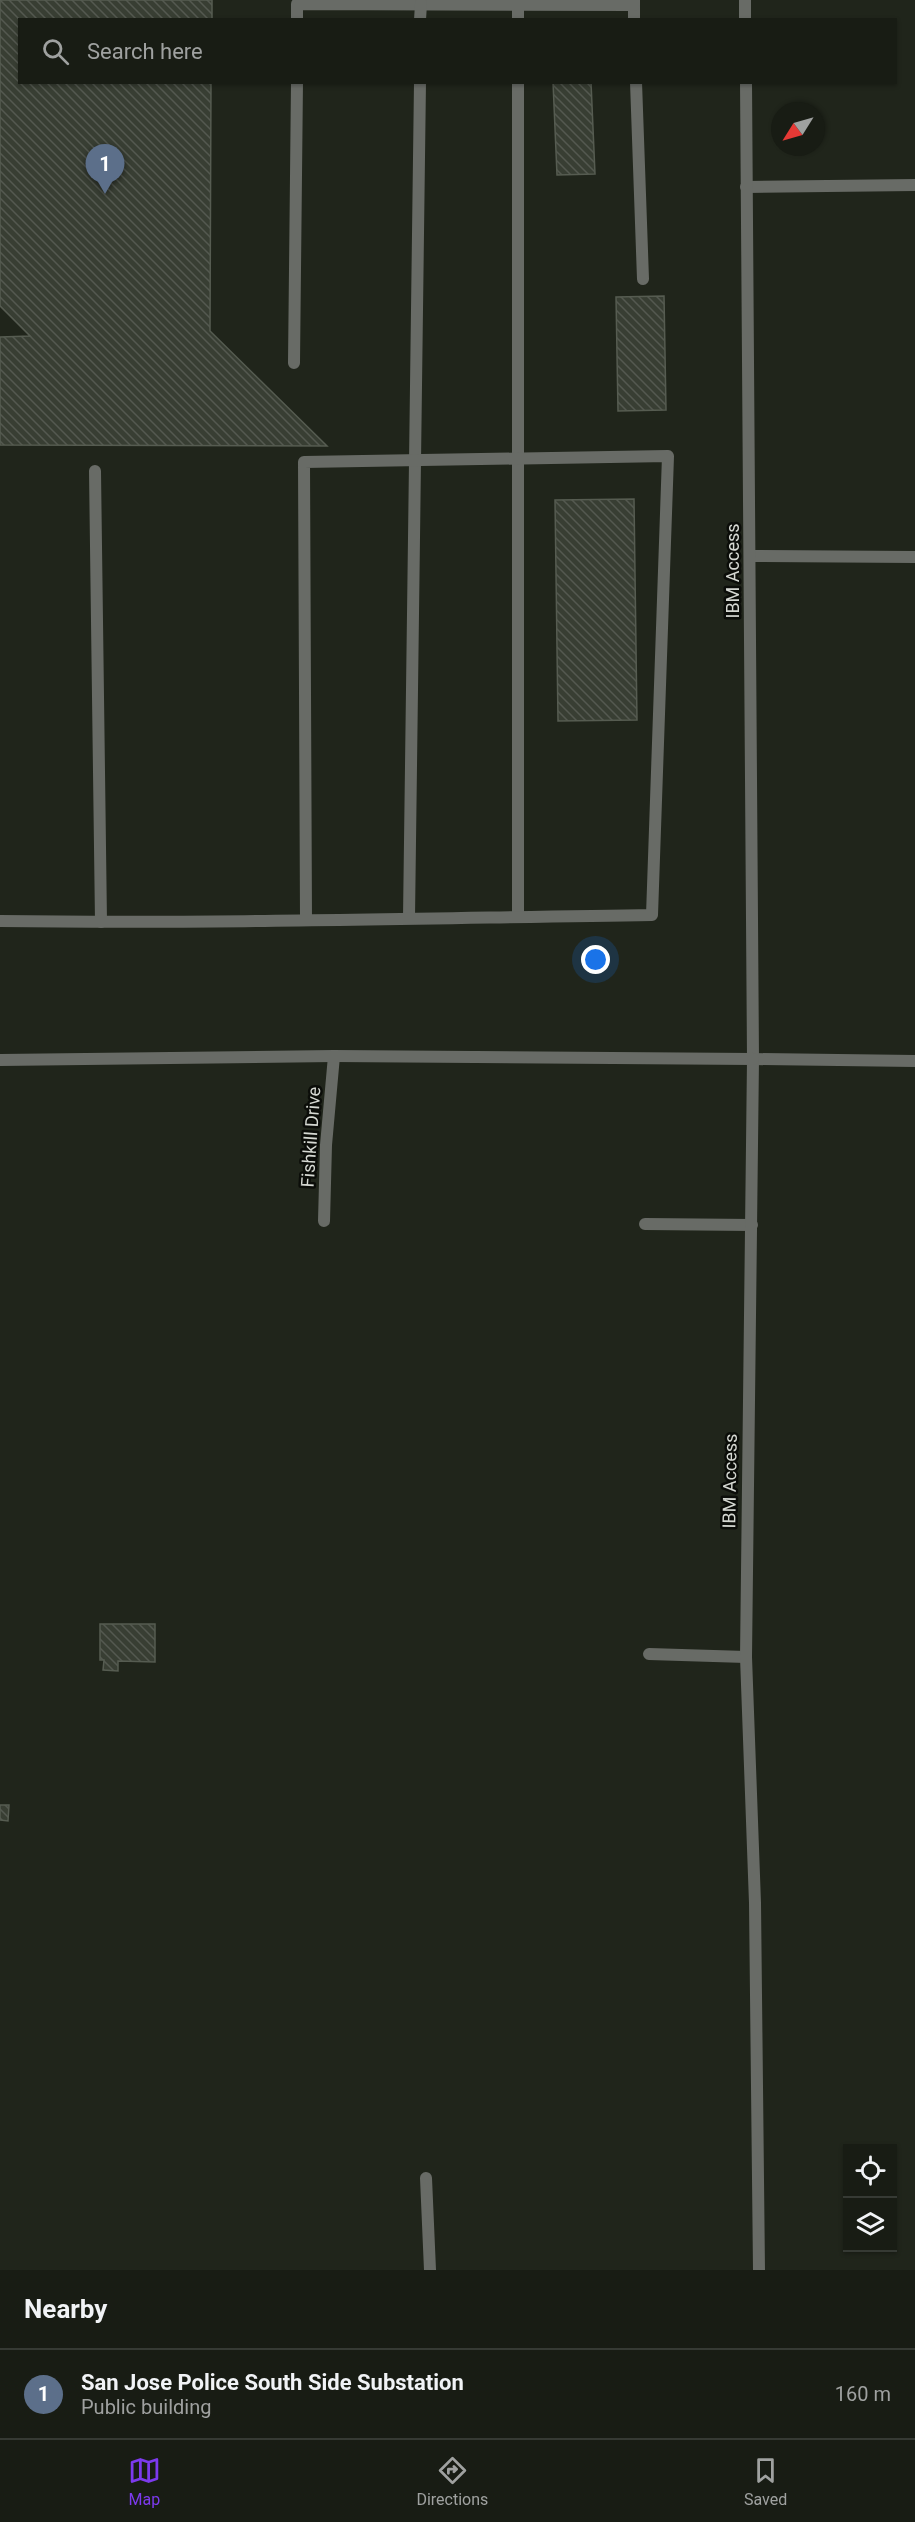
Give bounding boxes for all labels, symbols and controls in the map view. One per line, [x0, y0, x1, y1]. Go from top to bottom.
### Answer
search box [18, 18, 897, 84]
icon: search [39, 35, 72, 68]
text: Search here [87, 39, 203, 64]
north arrow [771, 102, 825, 156]
pin: 1 [86, 144, 124, 194]
street label: IBM Access [722, 523, 743, 619]
your location [581, 945, 610, 974]
street label: Fishkill Drive [297, 1086, 324, 1188]
street label: IBM Access [718, 1433, 741, 1529]
map controls [843, 2144, 897, 2252]
button: locate [843, 2144, 897, 2198]
button: layers [843, 2198, 897, 2252]
text: Nearby [24, 2294, 107, 2324]
text: San Jose Police South Side Substation [81, 2370, 464, 2395]
text: 1 [38, 2382, 49, 2406]
text: 160 m [835, 2382, 891, 2406]
text: Public building [81, 2395, 211, 2419]
tab: Map [128, 2454, 161, 2509]
tab: Directions [416, 2454, 488, 2509]
tab: Saved [744, 2454, 787, 2509]

